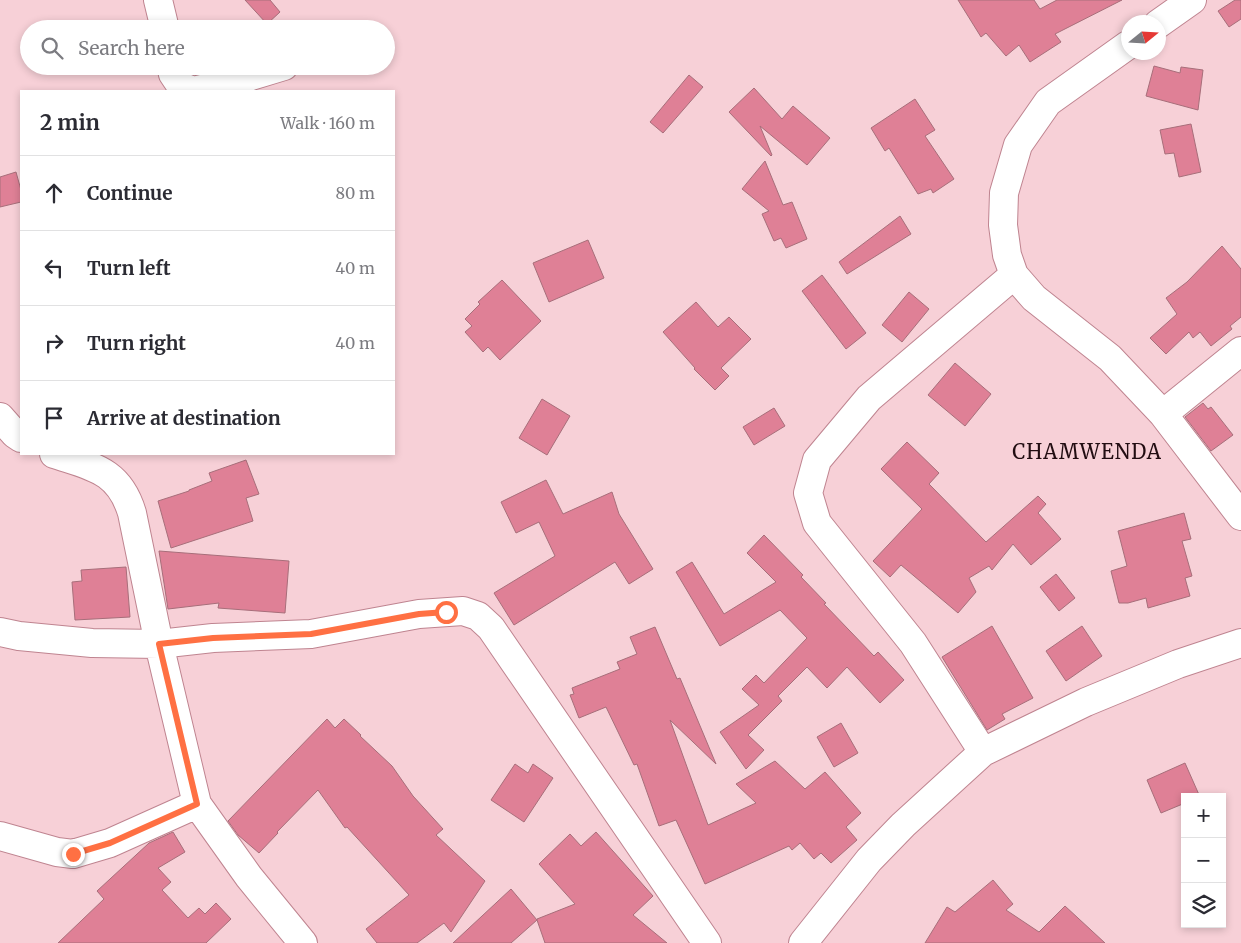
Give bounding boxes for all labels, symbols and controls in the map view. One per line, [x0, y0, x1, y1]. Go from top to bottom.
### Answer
north arrow [1121, 15, 1166, 60]
search box [20, 20, 395, 75]
icon: search [38, 34, 66, 62]
text: Search here [78, 36, 185, 60]
text: 2 min [40, 109, 100, 136]
text: Walk · 160 m [280, 113, 375, 133]
icon: ahead [40, 179, 68, 207]
text: Continue [87, 181, 173, 205]
text: 80 m [336, 183, 375, 203]
icon: left [40, 254, 68, 282]
text: Turn left [87, 256, 171, 280]
text: 40 m [335, 258, 375, 278]
icon: right [40, 329, 68, 357]
text: Turn right [87, 331, 186, 355]
text: 40 m [335, 333, 375, 353]
icon: arrive [40, 404, 68, 432]
text: Arrive at destination [87, 406, 281, 430]
district label: CHAMWENDA [1012, 439, 1162, 464]
route start [435, 601, 458, 624]
map controls [1181, 793, 1226, 928]
button: + [1181, 793, 1226, 838]
button: − [1181, 838, 1226, 883]
route end [62, 843, 85, 866]
button: layers [1181, 883, 1226, 928]

